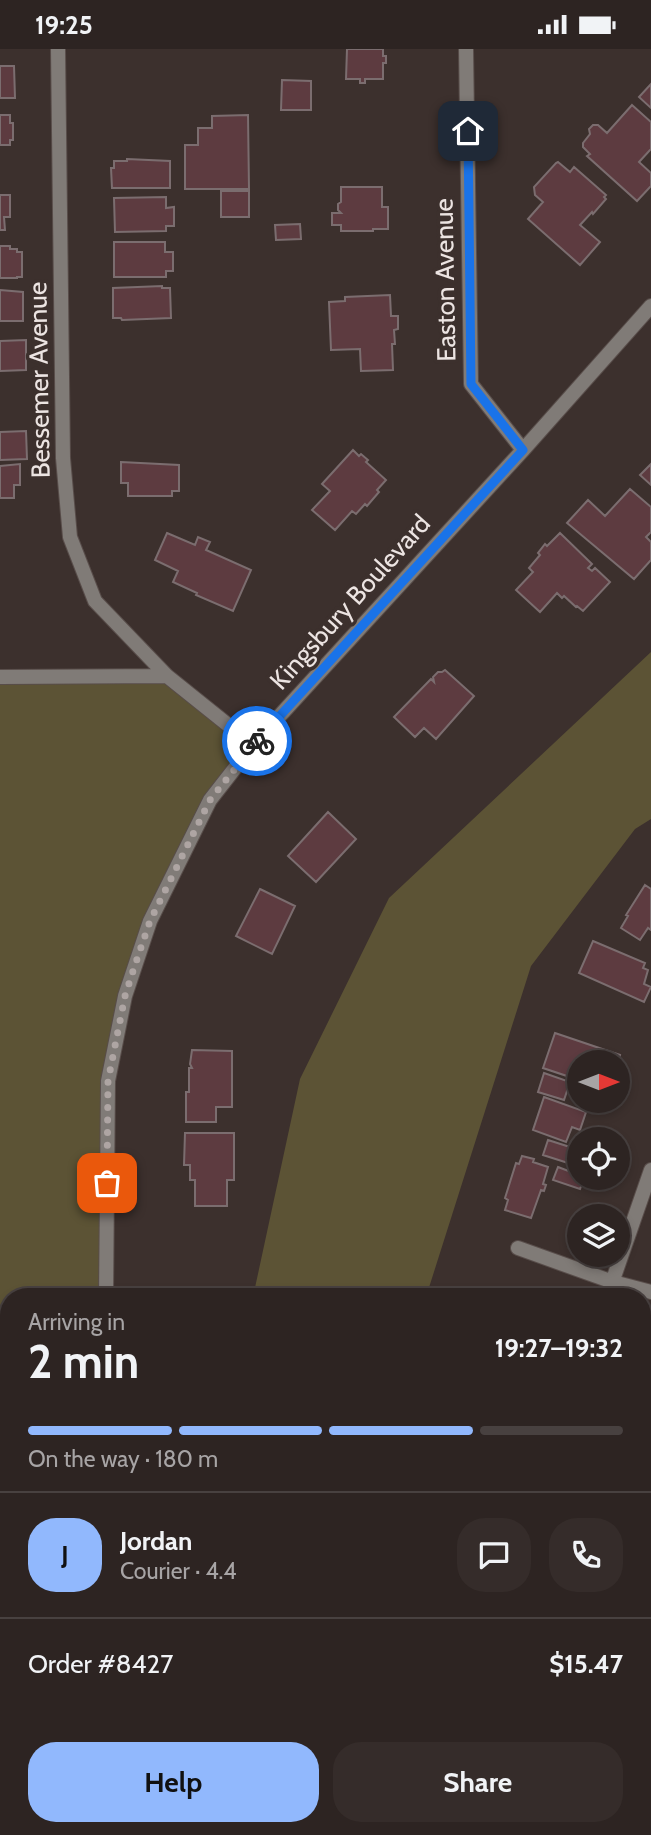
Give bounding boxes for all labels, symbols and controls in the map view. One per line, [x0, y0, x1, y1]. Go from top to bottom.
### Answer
text: 19:25 [35, 9, 93, 41]
pin [438, 101, 498, 161]
icon: home [449, 112, 487, 150]
street label: Easton Avenue [428, 198, 462, 362]
street label: Bessemer Avenue [21, 282, 57, 478]
street label: Kingsbury Boulevard [263, 508, 437, 696]
courier [222, 706, 292, 776]
icon: bike [238, 722, 276, 760]
north arrow [567, 1050, 630, 1113]
map controls [567, 1050, 630, 1267]
button: locate [567, 1127, 630, 1190]
pin [77, 1153, 137, 1213]
icon: bag [88, 1164, 126, 1202]
button: layers [567, 1204, 630, 1267]
text: Arriving in [28, 1308, 125, 1336]
text: 19:27–19:32 [495, 1332, 623, 1364]
text: 2 min [28, 1334, 139, 1390]
text: On the way · 180 m [28, 1445, 218, 1473]
button: chat [457, 1518, 531, 1592]
button: phone [549, 1518, 623, 1592]
text: Jordan [120, 1525, 192, 1557]
text: J [61, 1539, 69, 1571]
text: Courier · 4.4 [120, 1557, 237, 1585]
text: Order #8427 [28, 1648, 173, 1680]
text: $15.47 [549, 1648, 623, 1680]
button: Help [28, 1742, 319, 1822]
button: Share [333, 1742, 623, 1822]

